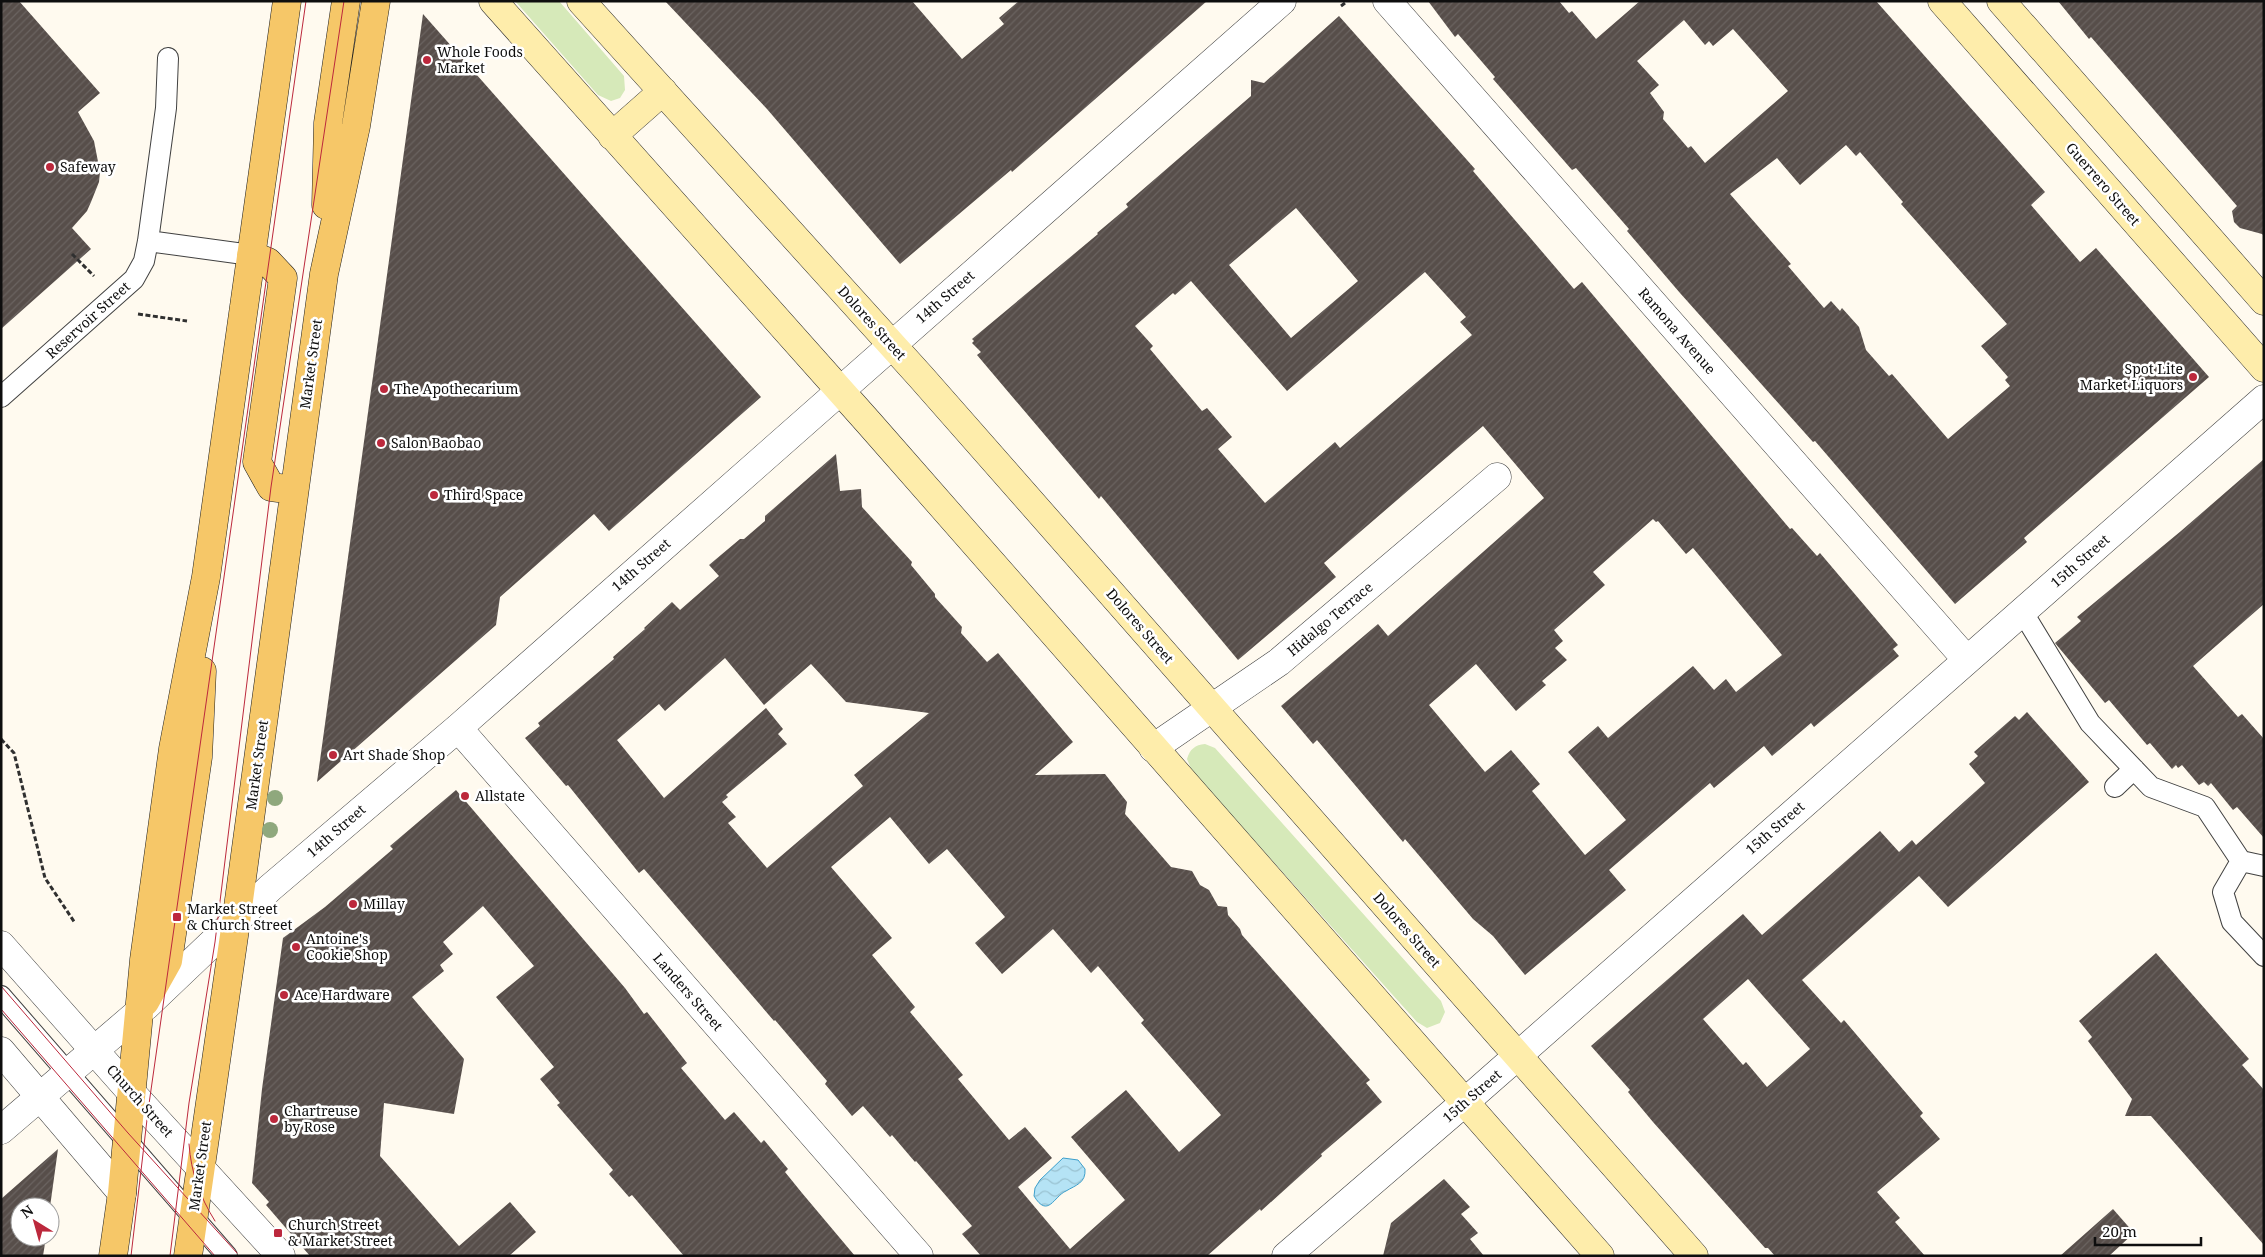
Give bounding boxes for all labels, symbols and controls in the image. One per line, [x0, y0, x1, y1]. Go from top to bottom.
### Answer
place label: Whole Foods Market [437, 42, 523, 77]
marker: Whole Foods Market [421, 54, 433, 66]
street label: Guerrero Street [2062, 138, 2145, 229]
place label: Safeway [60, 157, 116, 176]
marker: Safeway [44, 161, 56, 173]
street label: 14th Street [911, 266, 978, 327]
street label: Reservoir Street [42, 277, 134, 362]
street label: Dolores Street [834, 281, 911, 364]
street label: Ramona Avenue [1634, 283, 1720, 378]
street label: Market Street [295, 318, 326, 410]
place label: Spot Lite Market Liquors [2080, 359, 2183, 394]
marker: Spot Lite Market Liquors [2187, 371, 2199, 383]
place label: The Apothecarium [394, 379, 518, 398]
marker: The Apothecarium [378, 383, 390, 395]
place label: Salon Baobao [391, 433, 481, 452]
marker: Salon Baobao [375, 437, 387, 449]
place label: Third Space [444, 485, 523, 504]
marker: Third Space [428, 489, 440, 501]
street label: 15th Street [2046, 530, 2113, 591]
street label: 14th Street [607, 534, 674, 595]
street label: Hidalgo Terrace [1283, 577, 1376, 660]
street label: Dolores Street [1102, 584, 1178, 667]
street label: Market Street [241, 719, 272, 811]
place label: Art Shade Shop [343, 745, 445, 764]
marker: Art Shade Shop [327, 749, 339, 761]
place label: Allstate [475, 786, 525, 805]
marker: Allstate [459, 790, 471, 802]
street label: 15th Street [1741, 797, 1808, 858]
street label: 14th Street [302, 800, 369, 861]
street label: Dolores Street [1369, 888, 1445, 971]
place label: Millay [363, 894, 405, 913]
marker: Millay [347, 898, 359, 910]
place label: Market Street & Church Street [187, 899, 293, 934]
marker: Market Street & Church Street [171, 911, 183, 923]
place label: Antoine's Cookie Shop [306, 929, 388, 964]
marker: Antoine's Cookie Shop [290, 941, 302, 953]
street label: Landers Street [649, 949, 728, 1035]
place label: Ace Hardware [294, 985, 390, 1004]
marker: Ace Hardware [278, 989, 290, 1001]
street label: Church Street [103, 1060, 178, 1141]
street label: 15th Street [1438, 1065, 1505, 1126]
place label: Chartreuse by Rose [284, 1101, 358, 1136]
marker: Chartreuse by Rose [268, 1113, 280, 1125]
street label: Market Street [184, 1120, 215, 1212]
north arrow [10, 1197, 60, 1247]
text: N [17, 1200, 37, 1222]
scale bar [2095, 1214, 2201, 1246]
place label: Church Street & Market Street [288, 1215, 393, 1250]
text: 20 m [2102, 1221, 2137, 1241]
marker: Church Street & Market Street [272, 1227, 284, 1239]

